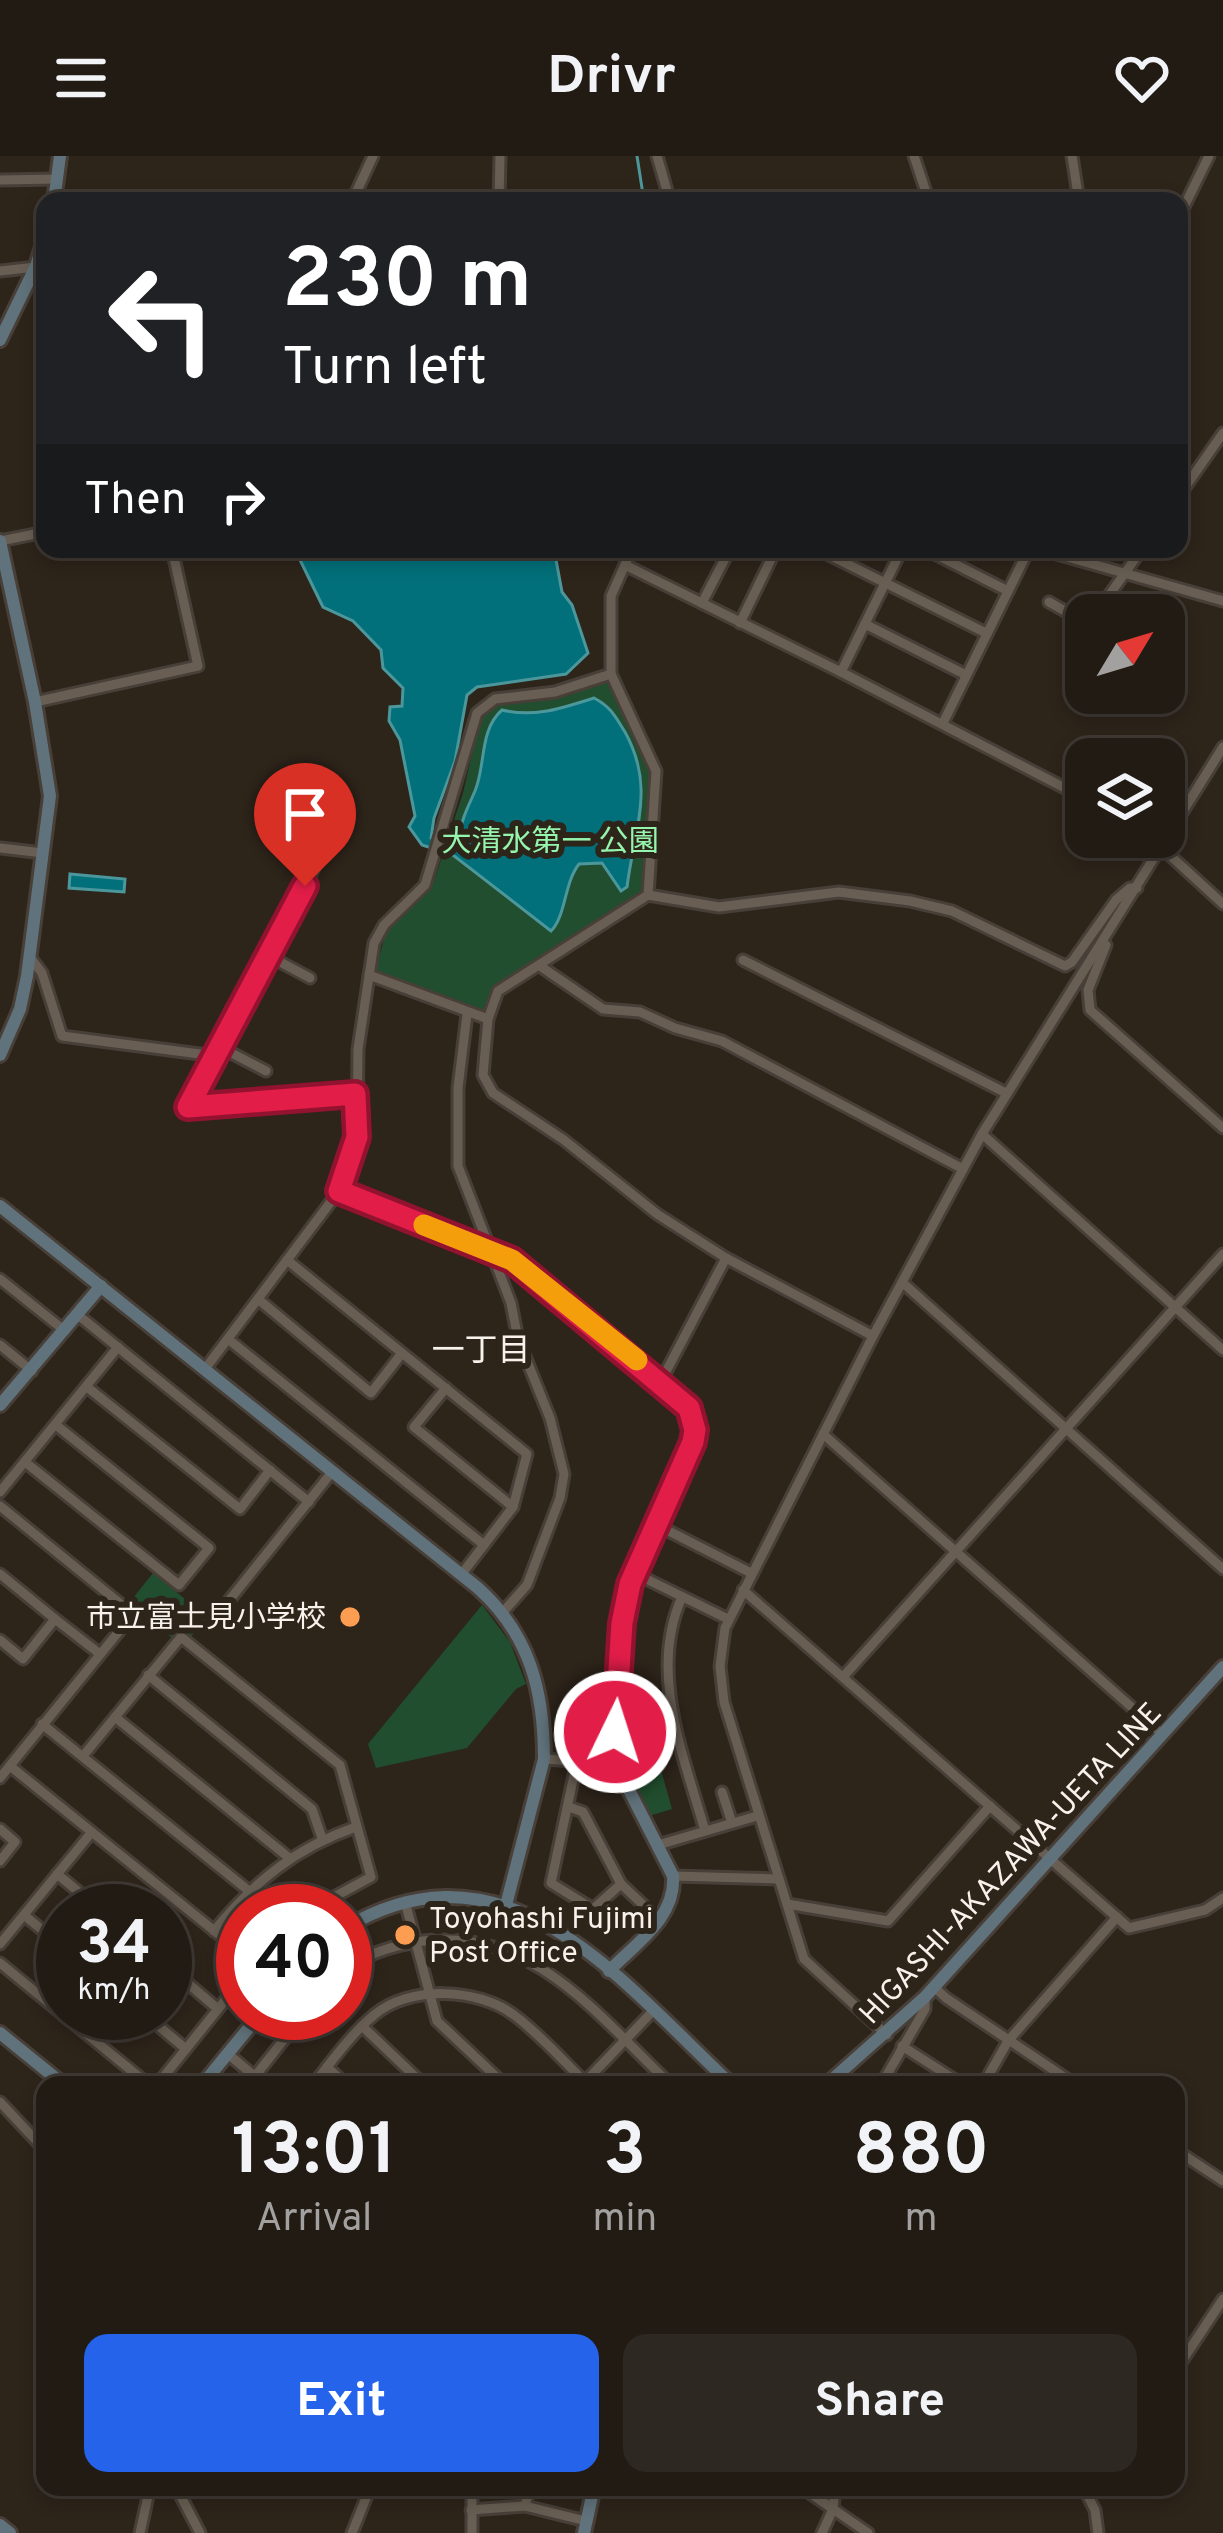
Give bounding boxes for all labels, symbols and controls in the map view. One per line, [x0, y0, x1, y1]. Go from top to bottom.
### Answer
text: Drivr [547, 44, 676, 113]
icon: menu [48, 45, 114, 111]
icon: heart [1109, 45, 1175, 111]
text: 230 m [282, 231, 532, 337]
icon: left [84, 240, 240, 396]
text: Turn left [282, 335, 487, 404]
icon: right [210, 468, 276, 534]
text: Then [84, 473, 186, 530]
north arrow [1065, 594, 1185, 714]
map controls [1065, 594, 1185, 858]
button: layers [1065, 738, 1185, 858]
pin [254, 763, 356, 886]
icon: arrive [272, 781, 338, 847]
park label: 大清水第一 公園 [441, 825, 659, 862]
district label: 一丁目 [432, 1332, 531, 1374]
place label: 市立富士見小学校 [86, 1601, 326, 1638]
marker: 市立富士見小学校 [337, 1604, 363, 1630]
position arrow [552, 1669, 678, 1795]
street label: HIGASHI-AKAZAWA-UETA LINE [853, 1696, 1171, 2033]
speed limit sign: 40 [216, 1884, 372, 2040]
place label: Toyohashi Fujimi Post Office [429, 1902, 653, 1973]
text: 34 [77, 1909, 151, 1985]
marker: Toyohashi Fujimi Post Office [392, 1922, 418, 1948]
text: km/h [78, 1973, 150, 2010]
text: 13:01 [231, 2108, 397, 2200]
text: 3 [603, 2108, 646, 2200]
text: 880 [853, 2108, 990, 2200]
text: Arrival [256, 2196, 372, 2245]
text: min [592, 2196, 657, 2245]
text: m [905, 2196, 938, 2245]
button: Exit [84, 2334, 599, 2472]
button: Share [623, 2334, 1137, 2472]

